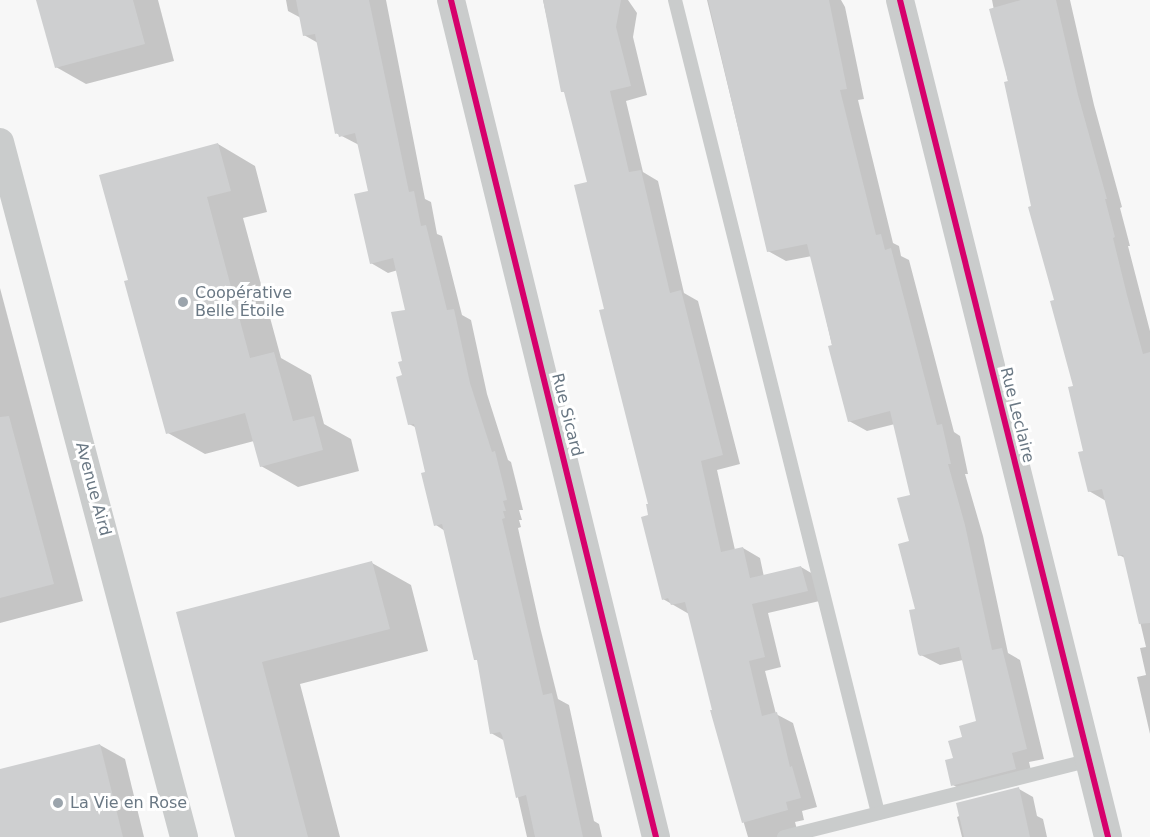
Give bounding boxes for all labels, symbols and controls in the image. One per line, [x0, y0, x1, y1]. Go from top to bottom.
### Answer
place label: Coopérative Belle Étoile [195, 283, 292, 321]
marker: Coopérative Belle Étoile [176, 295, 190, 309]
street label: Rue Leclaire [996, 365, 1038, 465]
street label: Rue Sicard [547, 371, 587, 459]
street label: Avenue Aird [71, 440, 115, 538]
place label: La Vie en Rose [70, 793, 187, 813]
marker: La Vie en Rose [51, 796, 65, 810]

